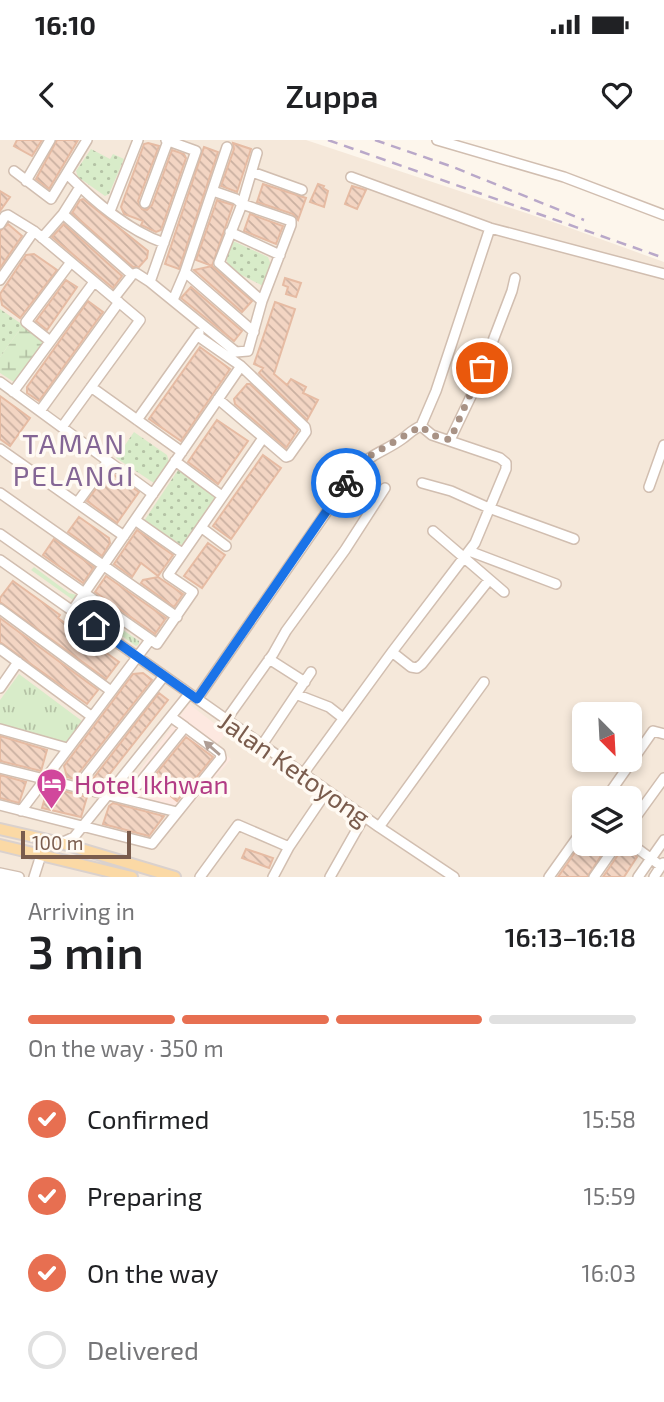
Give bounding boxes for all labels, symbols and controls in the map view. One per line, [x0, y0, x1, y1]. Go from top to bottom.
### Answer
text: 16:10 [35, 9, 96, 40]
icon: back [28, 76, 66, 114]
text: Zuppa [286, 76, 378, 114]
icon: heart [598, 76, 636, 114]
pin [452, 338, 512, 398]
icon: bag [463, 349, 501, 387]
district label: TAMAN PELANGI [13, 426, 135, 492]
courier [311, 448, 381, 518]
icon: bike [327, 464, 365, 502]
pin [64, 596, 124, 656]
icon: home [75, 607, 113, 645]
north arrow [572, 702, 642, 772]
map controls [572, 702, 642, 856]
street label: Jalan Ketoyong [213, 704, 377, 832]
one-way arrow [203, 740, 221, 756]
hotel icon: Hotel Ikhwan [34, 766, 68, 810]
place label: Hotel Ikhwan [74, 768, 229, 799]
button: layers [572, 786, 642, 856]
scale bar [21, 828, 131, 860]
text: 100 m [32, 831, 83, 854]
text: Arriving in [28, 897, 135, 925]
text: 16:13–16:18 [505, 921, 636, 952]
text: 3 min [28, 923, 144, 978]
text: On the way · 350 m [28, 1034, 224, 1062]
icon: check [28, 1100, 66, 1138]
text: Confirmed [87, 1103, 210, 1134]
text: 15:58 [583, 1105, 636, 1133]
icon: check [28, 1177, 66, 1215]
text: Preparing [87, 1180, 202, 1211]
text: 15:59 [584, 1182, 636, 1210]
icon: check [28, 1254, 66, 1292]
text: On the way [87, 1257, 218, 1288]
text: 16:03 [582, 1259, 636, 1287]
text: Delivered [87, 1334, 199, 1365]

